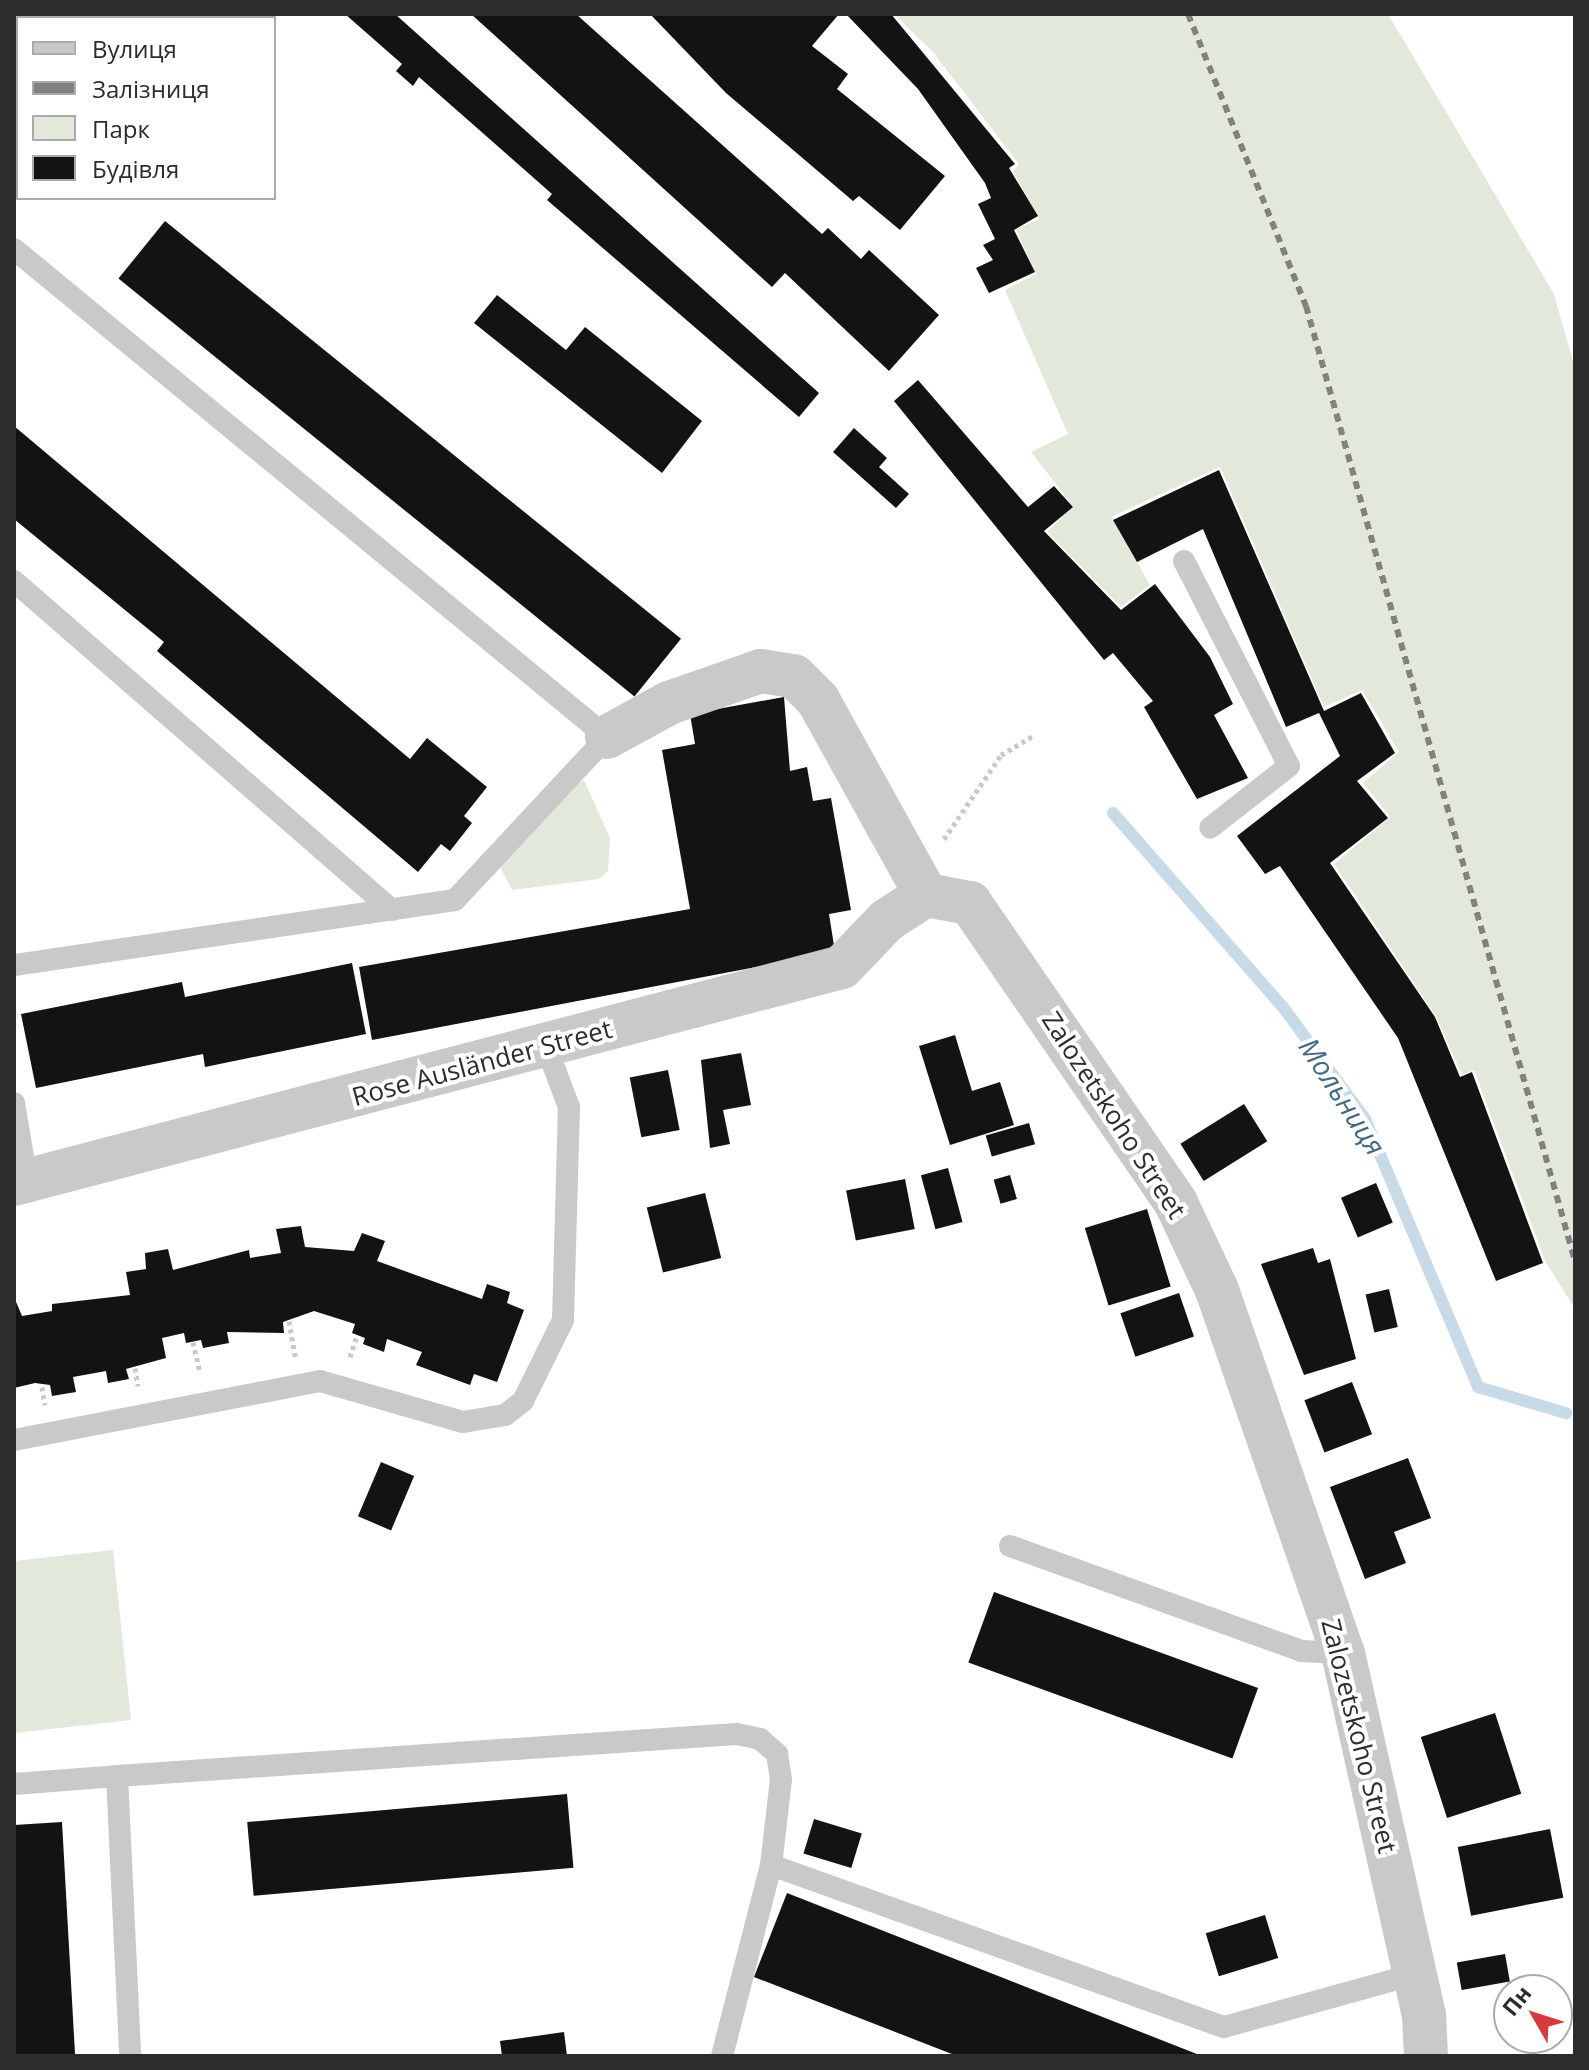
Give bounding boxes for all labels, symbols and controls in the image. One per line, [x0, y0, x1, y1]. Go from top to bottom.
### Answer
legend [16, 16, 276, 200]
text: Вулиця [92, 32, 177, 65]
text: Залізниця [92, 72, 209, 105]
text: Парк [92, 112, 150, 145]
text: Будівля [92, 152, 179, 185]
street label: Zalozetskoho Street [1035, 1006, 1193, 1224]
street label: Rose Ausländer Street [349, 1013, 615, 1113]
water label: Мольниця [1293, 1031, 1393, 1161]
street label: Zalozetskoho Street [1315, 1616, 1403, 1856]
north arrow [1493, 1974, 1573, 2054]
text: Пн [1495, 1979, 1537, 2022]

